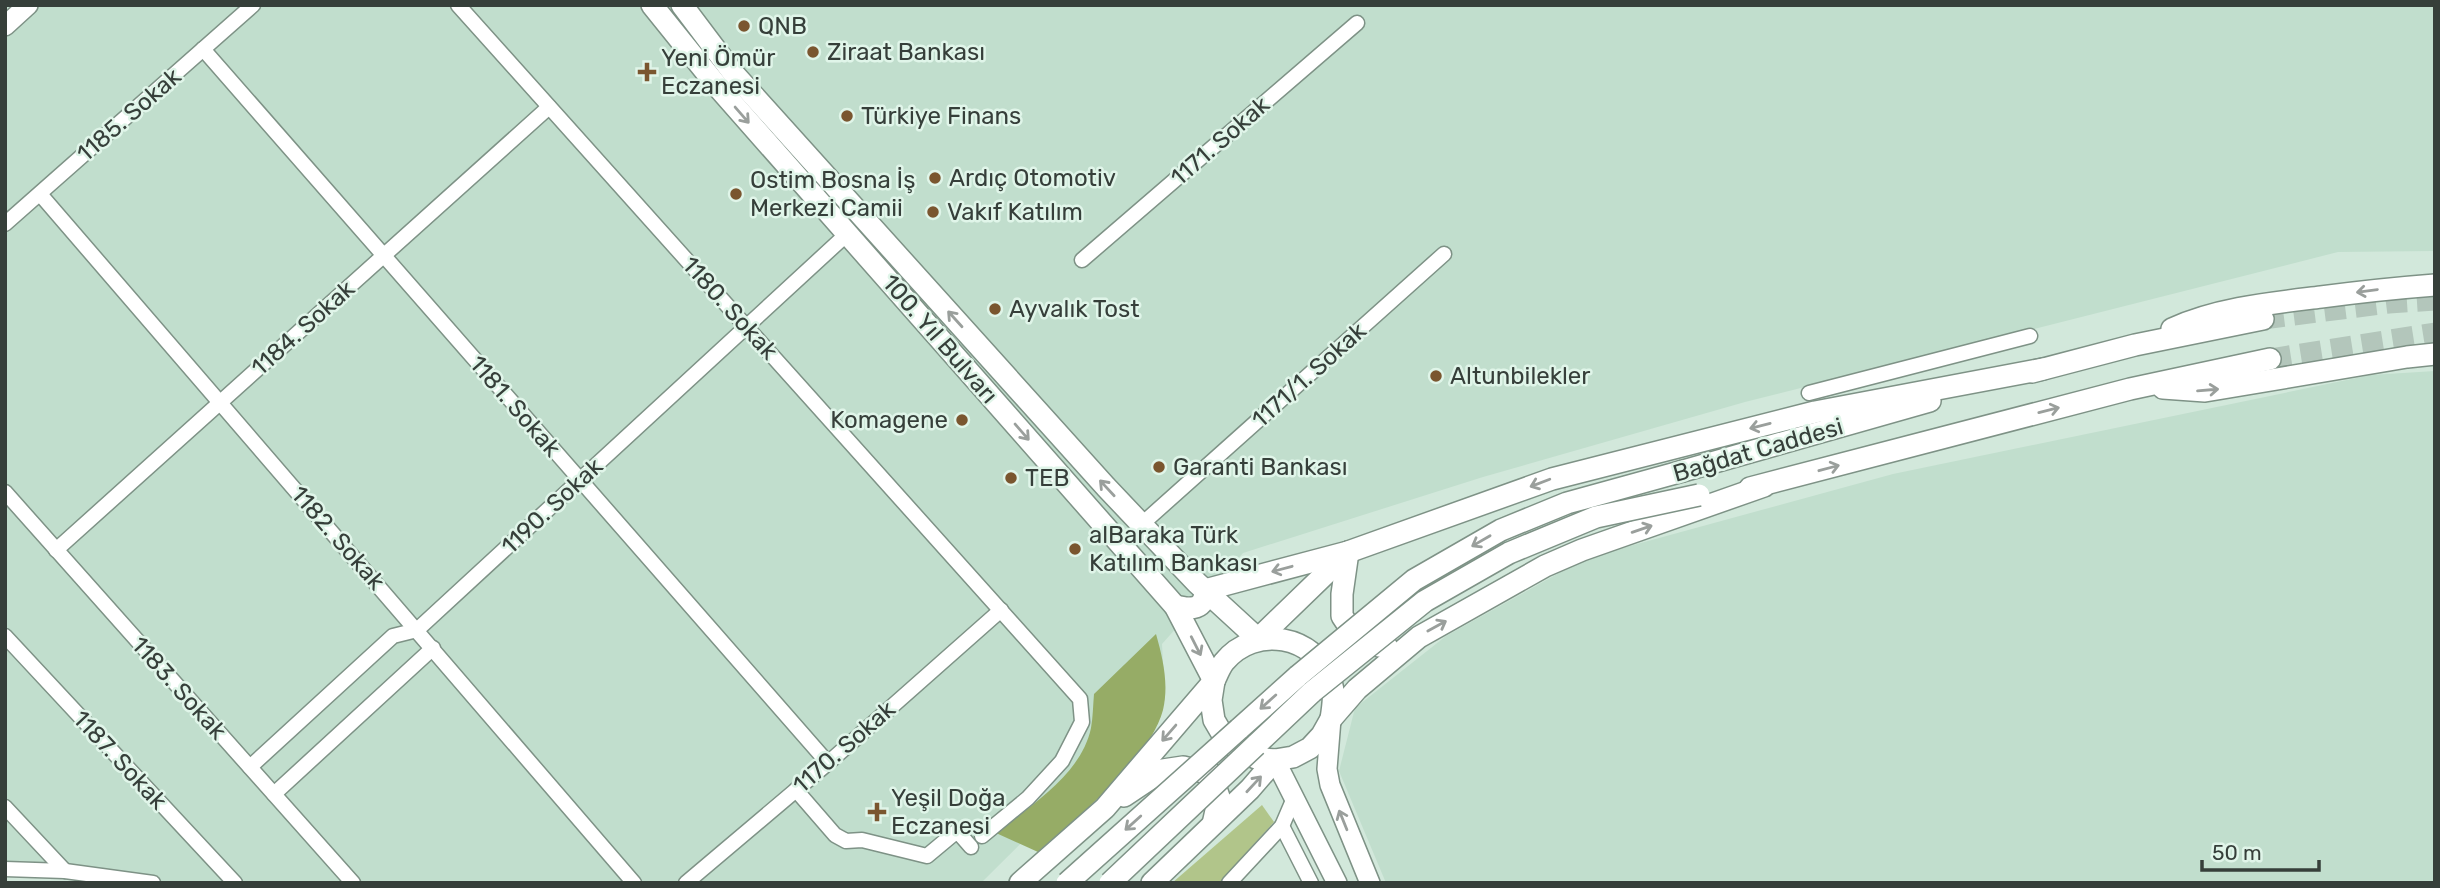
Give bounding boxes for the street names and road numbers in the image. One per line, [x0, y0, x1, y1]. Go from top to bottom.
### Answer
street label: 1185. Sokak [71, 62, 187, 168]
street label: 1171. Sokak [1165, 90, 1276, 191]
street label: 1180. Sokak [676, 251, 784, 366]
street label: 100. Yıl Bulvarı [876, 269, 1004, 409]
street label: 1184. Sokak [246, 274, 361, 381]
street label: 1171/1. Sokak [1246, 316, 1372, 433]
street label: 1181. Sokak [464, 350, 567, 463]
street label: Bağdat Caddesi [1670, 412, 1846, 488]
street label: 1190. Sokak [496, 452, 609, 560]
street label: 1182. Sokak [285, 480, 391, 596]
street label: 1183. Sokak [126, 631, 233, 746]
street label: 1170. Sokak [787, 695, 901, 799]
street label: 1187. Sokak [67, 705, 173, 816]

